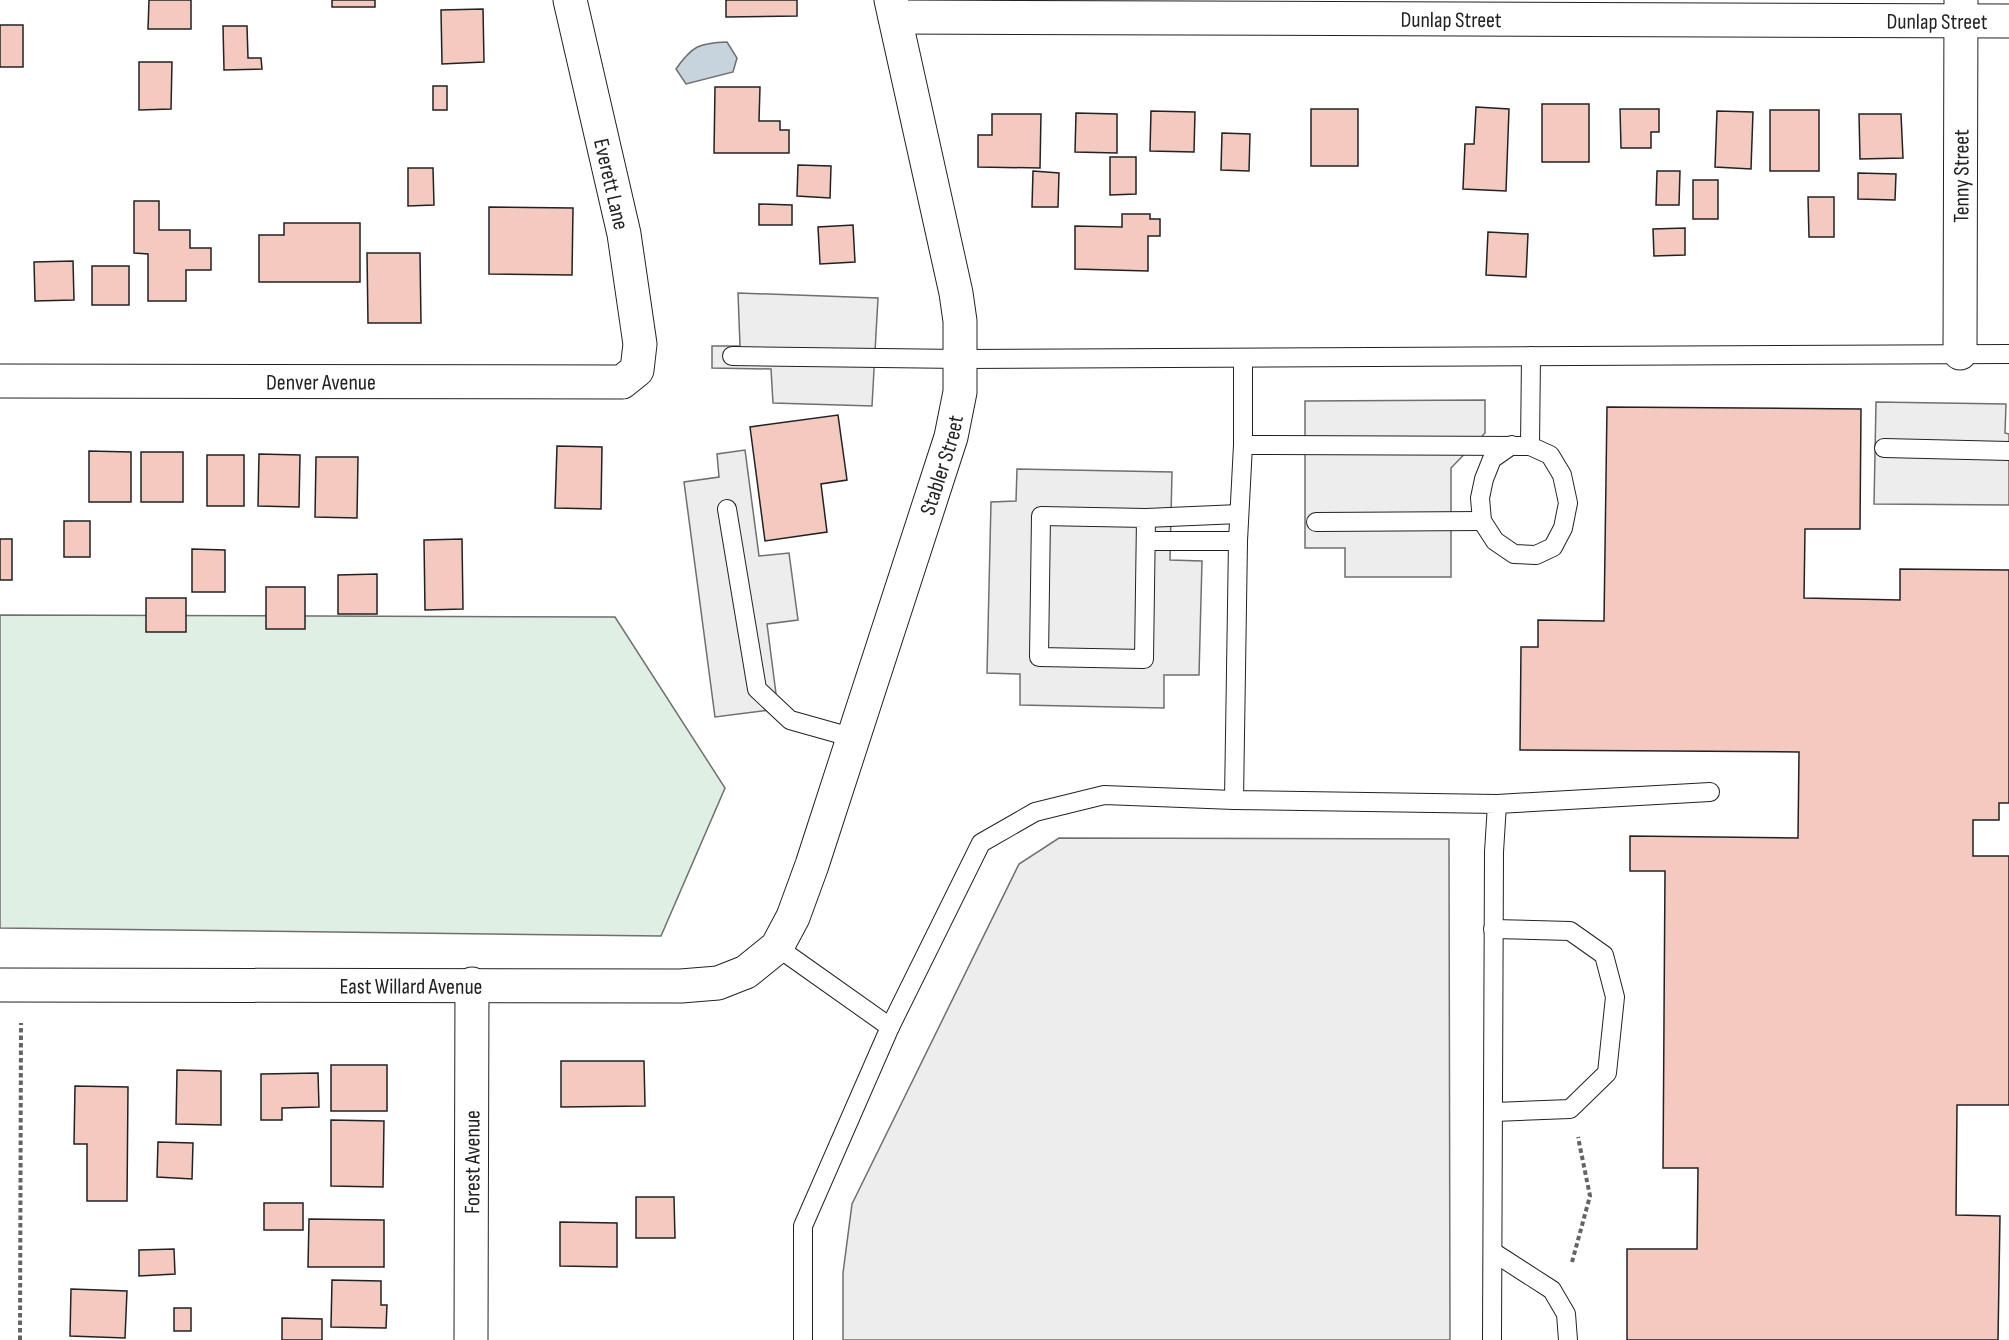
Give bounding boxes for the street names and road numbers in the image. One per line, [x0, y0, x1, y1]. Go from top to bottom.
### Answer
street label: Dunlap Street [1400, 7, 1502, 34]
street label: Dunlap Street [1886, 9, 1988, 36]
street label: Tenny Street [1948, 129, 1976, 223]
street label: Everett Lane [587, 136, 634, 233]
street label: Denver Avenue [266, 369, 376, 397]
street label: Stabler Street [915, 413, 970, 519]
street label: East Willard Avenue [340, 973, 482, 1001]
street label: Forest Avenue [459, 1110, 487, 1214]

